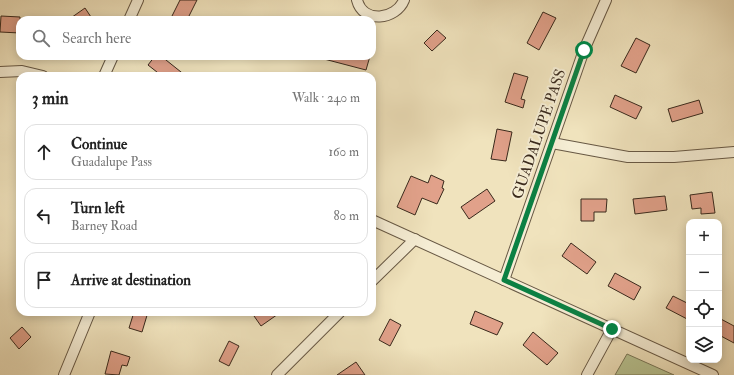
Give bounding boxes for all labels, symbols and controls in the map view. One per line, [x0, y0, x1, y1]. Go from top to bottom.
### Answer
search box [16, 16, 376, 60]
icon: search [30, 27, 52, 49]
text: Search here [62, 29, 131, 48]
route start [575, 41, 593, 59]
street label: GUADALUPE PASS [508, 66, 570, 202]
text: 3 min [32, 88, 69, 109]
text: Walk · 240 m [292, 90, 360, 106]
text: Continue [71, 135, 127, 154]
icon: ahead [33, 141, 55, 163]
text: 160 m [328, 144, 359, 160]
text: Guadalupe Pass [71, 154, 152, 170]
text: Turn left [71, 199, 125, 218]
icon: left [33, 205, 55, 227]
text: 80 m [333, 208, 359, 224]
text: Barney Road [71, 218, 137, 234]
map controls [686, 219, 722, 363]
button: + [686, 219, 722, 255]
button: − [686, 255, 722, 291]
icon: arrive [33, 269, 55, 291]
text: Arrive at destination [71, 271, 191, 290]
button: locate [686, 291, 722, 327]
route end [603, 320, 621, 338]
button: layers [686, 327, 722, 363]

